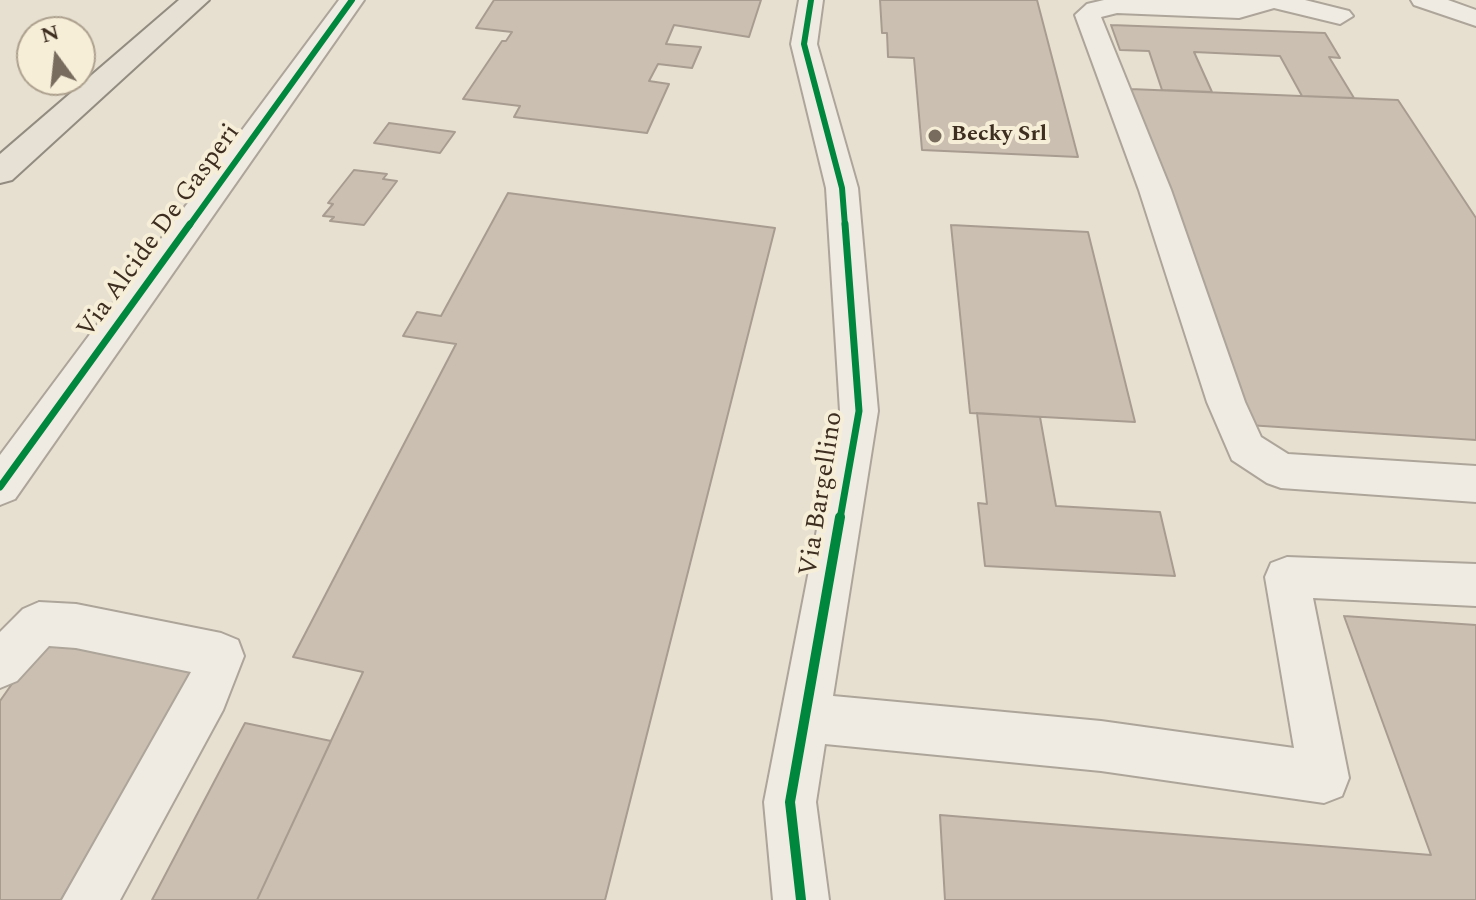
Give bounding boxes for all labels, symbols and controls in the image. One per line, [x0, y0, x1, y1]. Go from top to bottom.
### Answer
north arrow [16, 16, 96, 96]
text: N [37, 16, 63, 53]
street label: Via Alcide De Gasperi [72, 119, 248, 345]
place label: Becky Srl [951, 123, 1047, 149]
marker: Becky Srl [926, 127, 944, 145]
street label: Via Bargellino [795, 410, 851, 578]

